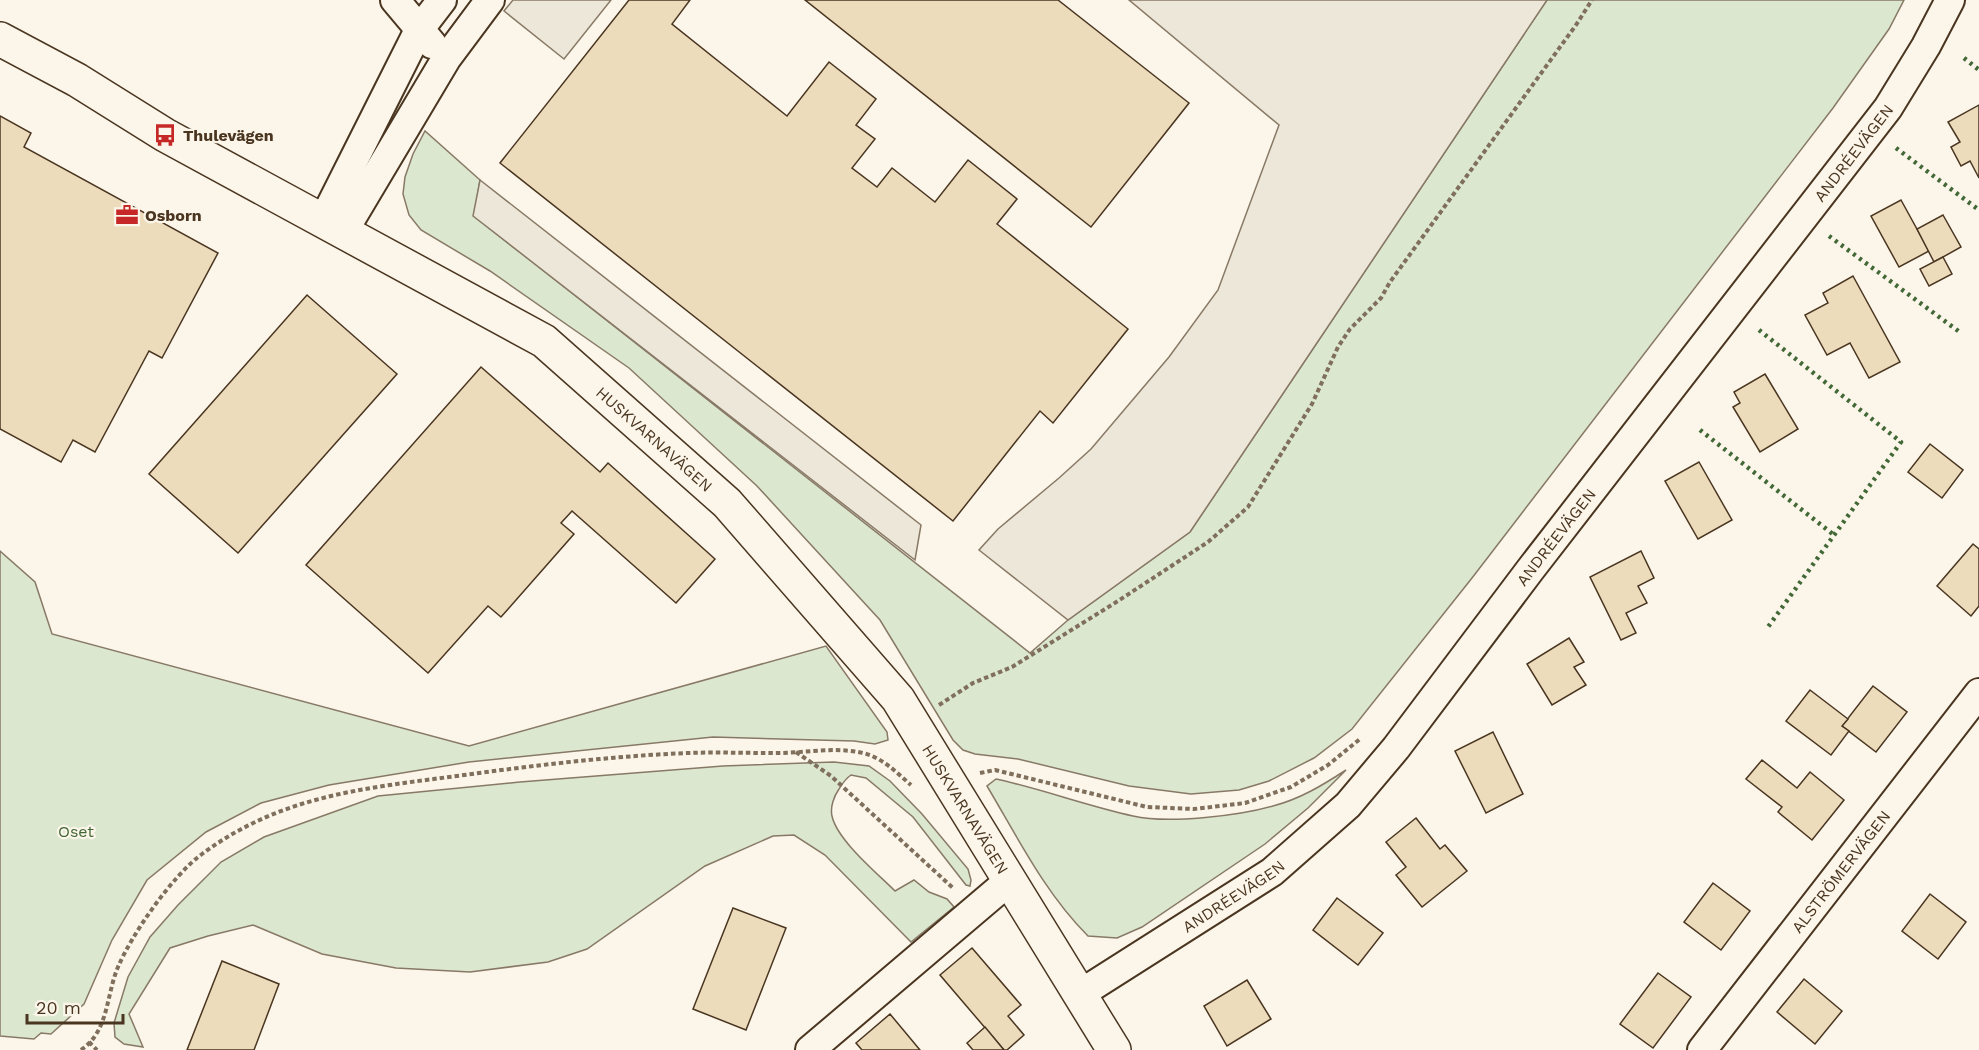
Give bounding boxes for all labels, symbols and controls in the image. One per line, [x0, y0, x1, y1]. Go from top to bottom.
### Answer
street label: ANDRÉEVÄGEN [1810, 100, 1897, 205]
bus stop icon: Thulevägen [152, 122, 178, 148]
place label: Thulevägen [183, 126, 274, 145]
office icon: Osborn [114, 202, 140, 228]
place label: Osborn [145, 206, 202, 225]
street label: HUSKVARNAVÄGEN [592, 382, 717, 495]
street label: ANDRÉEVÄGEN [1512, 484, 1599, 589]
street label: HUSKVARNAVÄGEN [919, 741, 1013, 877]
street label: ALSTRÖMERVÄGEN [1787, 807, 1894, 936]
park label: Oset [58, 822, 94, 841]
street label: ANDRÉEVÄGEN [1179, 856, 1288, 936]
scale bar [27, 987, 123, 1025]
text: 20 m [36, 997, 81, 1018]

